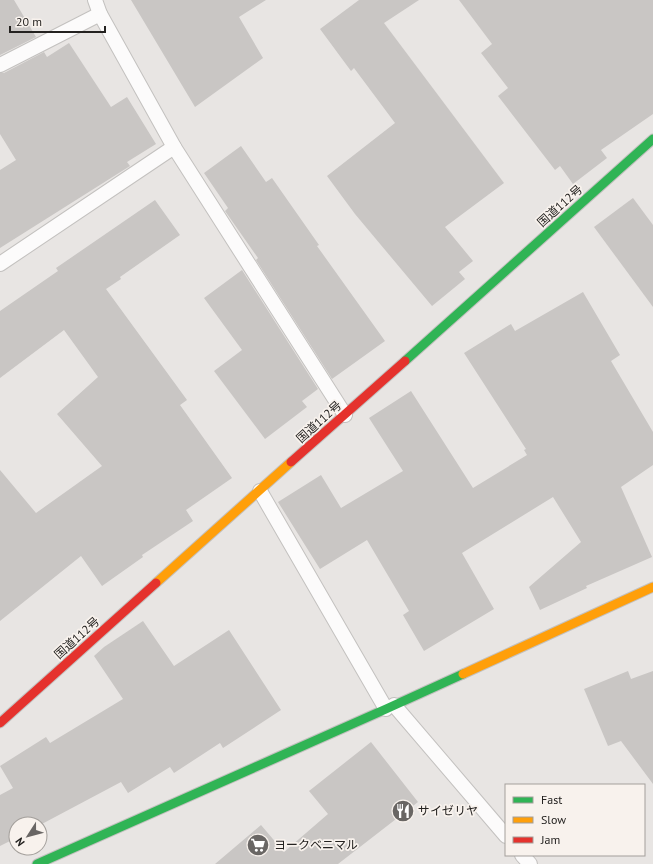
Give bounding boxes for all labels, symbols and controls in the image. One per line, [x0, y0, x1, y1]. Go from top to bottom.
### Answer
scale bar [10, 8, 105, 34]
text: 20 m [16, 14, 42, 29]
street label: 国道112号 [534, 181, 585, 230]
street label: 国道112号 [293, 397, 344, 446]
street label: 国道112号 [51, 613, 102, 662]
legend [505, 784, 645, 856]
text: Fast [541, 792, 562, 807]
restaurant icon: サイゼリヤ [390, 798, 416, 824]
place label: サイゼリヤ [418, 803, 478, 818]
text: Slow [541, 812, 566, 827]
north arrow [8, 816, 48, 856]
supermarket icon: ヨークベニマル [245, 832, 271, 858]
text: Jam [540, 832, 560, 847]
text: N [12, 835, 28, 849]
place label: ヨークベニマル [274, 837, 358, 852]

